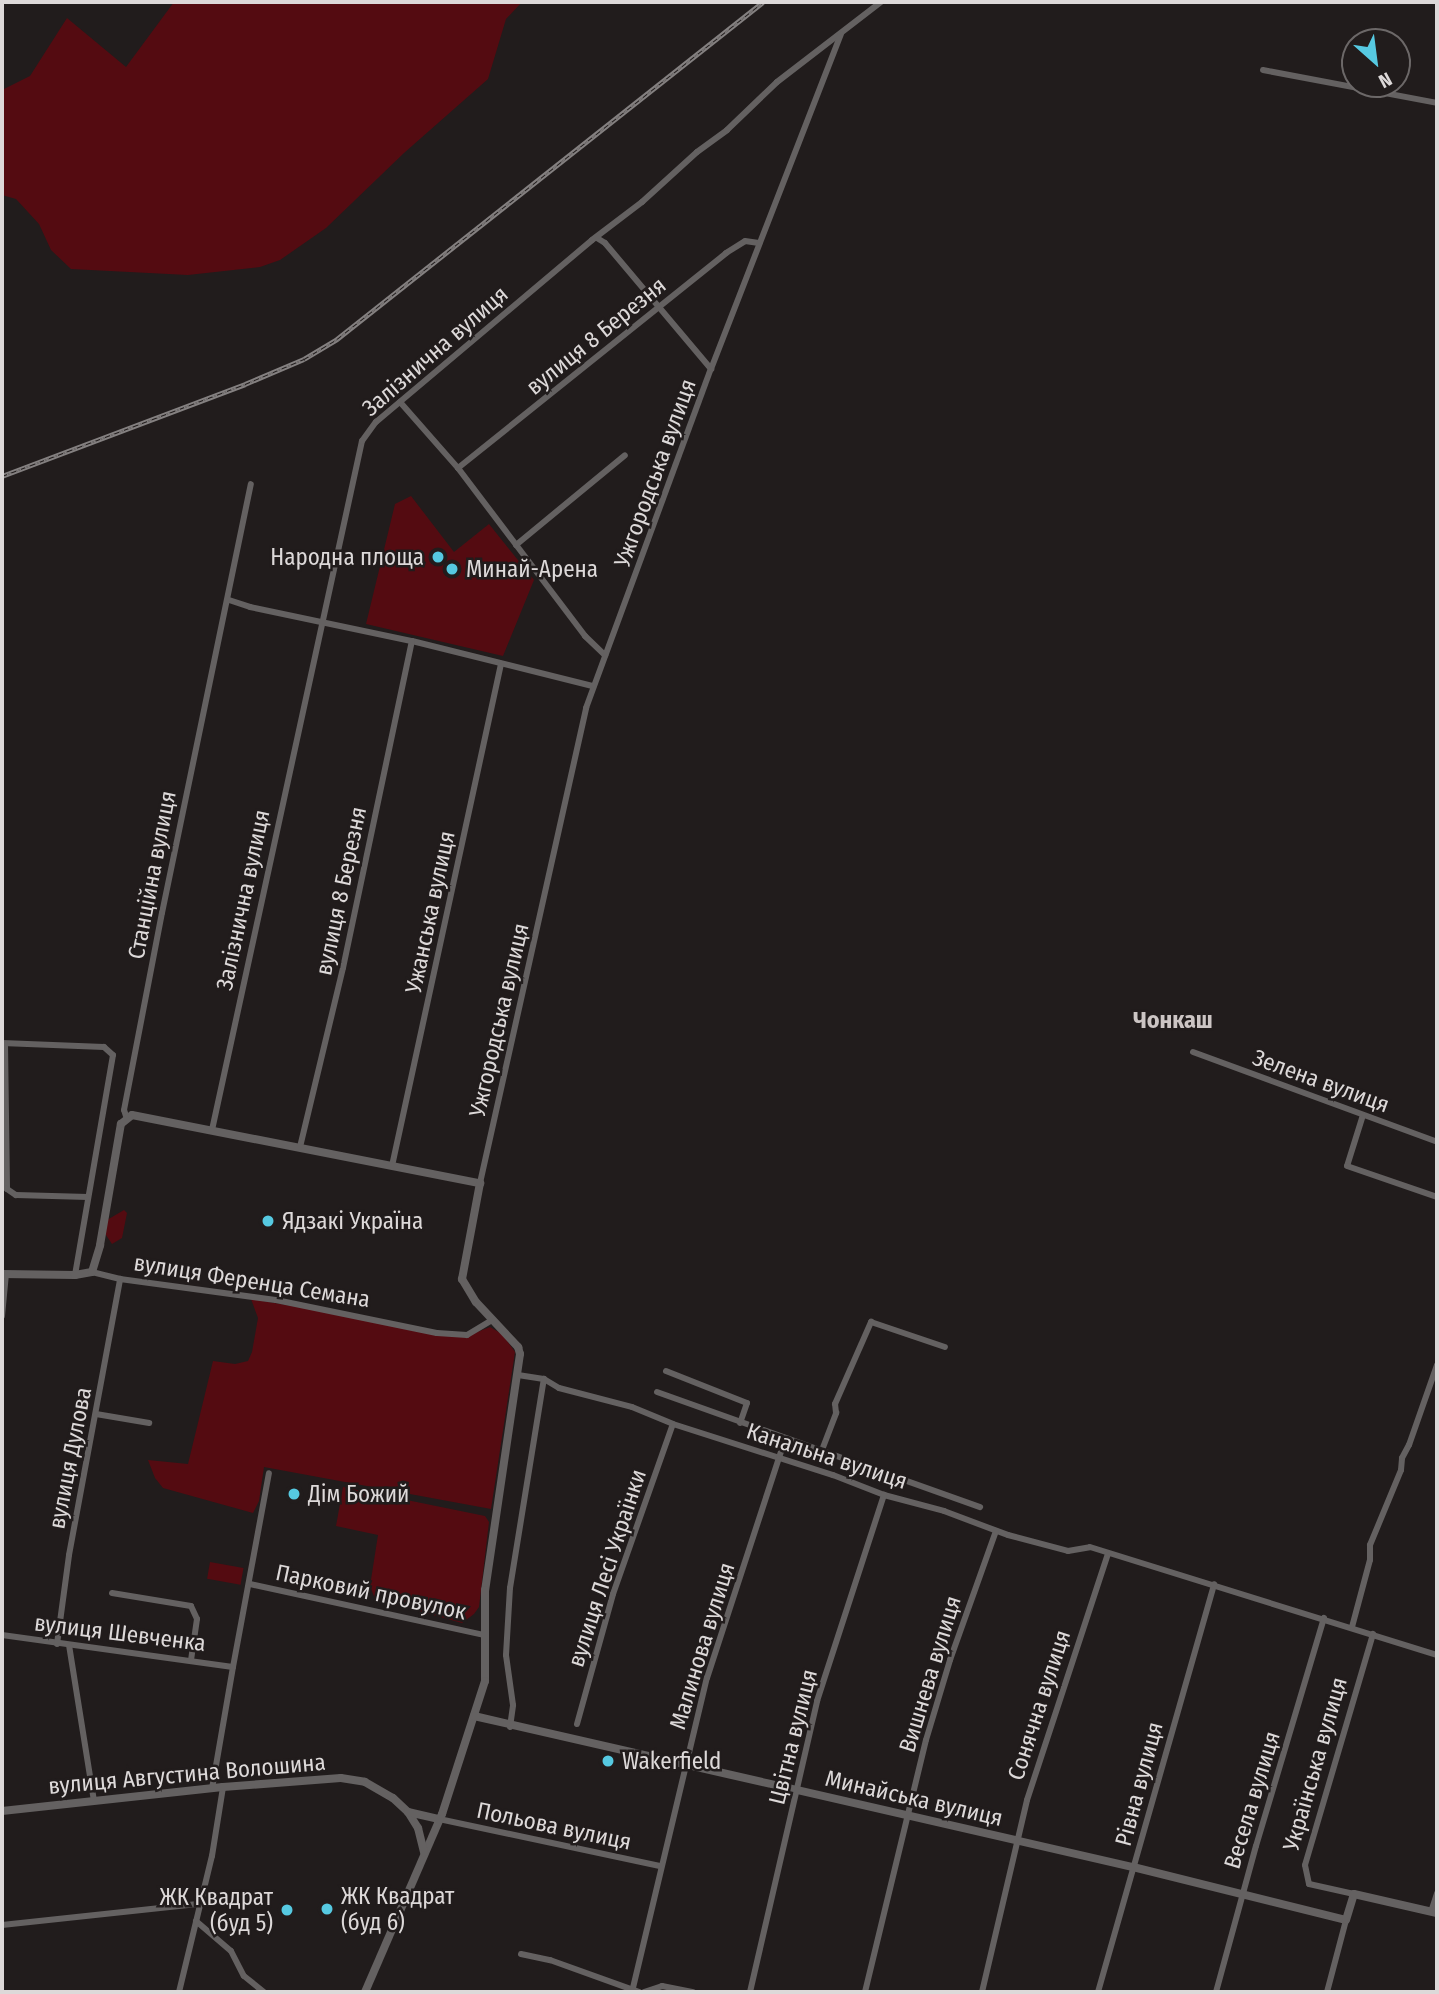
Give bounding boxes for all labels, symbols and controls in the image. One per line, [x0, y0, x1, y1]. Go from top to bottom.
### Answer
north arrow [1341, 28, 1411, 98]
text: N [1375, 67, 1396, 93]
street label: вулиця 8 Березня [521, 271, 671, 401]
street label: Залізнична вулиця [357, 280, 513, 422]
street label: Ужгородська вулиця [608, 375, 702, 571]
place label: Народна площа [270, 543, 424, 571]
marker: Народна площа [430, 549, 446, 565]
place label: Минай-Арена [466, 555, 598, 583]
marker: Минай-Арена [444, 561, 460, 577]
street label: Станційна вулиця [122, 789, 182, 961]
street label: вулиця 8 Березня [310, 804, 372, 978]
street label: Залізнична вулиця [210, 807, 276, 993]
street label: Ужанська вулиця [399, 828, 461, 996]
street label: Ужгородська вулиця [463, 920, 535, 1120]
district label: Чонкаш [1133, 1007, 1213, 1035]
street label: Зелена вулиця [1249, 1044, 1393, 1118]
place label: Ядзакі Україна [282, 1207, 423, 1235]
marker: Ядзакі Україна [260, 1213, 276, 1229]
street label: вулиця Ференца Семана [132, 1249, 372, 1313]
street label: вулиця Дулова [43, 1385, 97, 1531]
street label: Канальна вулиця [743, 1417, 911, 1495]
street label: вулиця Лесі Українки [562, 1466, 652, 1670]
place label: Дім Божий [308, 1480, 409, 1508]
marker: Дім Божий [286, 1486, 302, 1502]
street label: Парковий провулок [273, 1558, 469, 1626]
street label: Малинова вулиця [663, 1559, 741, 1733]
street label: Вишнева вулиця [893, 1592, 967, 1756]
street label: вулиця Шевченка [33, 1609, 207, 1657]
street label: Сонячна вулиця [1002, 1626, 1076, 1784]
street label: Цвітна вулиця [763, 1666, 823, 1808]
street label: Українська вулиця [1277, 1674, 1353, 1854]
street label: Рівна вулиця [1109, 1719, 1169, 1849]
street label: Весела вулиця [1218, 1728, 1286, 1872]
place label: Wakerfield [622, 1747, 721, 1775]
street label: вулиця Августина Волошина [47, 1748, 327, 1800]
marker: Wakerfield [600, 1753, 616, 1769]
street label: Минайська вулиця [823, 1764, 1005, 1832]
street label: Польова вулиця [474, 1796, 634, 1856]
place label: ЖК Квадрат (буд 6) [341, 1882, 454, 1936]
place label: ЖК Квадрат (буд 5) [160, 1883, 273, 1937]
marker: ЖК Квадрат (буд 6) [319, 1901, 335, 1917]
marker: ЖК Квадрат (буд 5) [279, 1902, 295, 1918]

